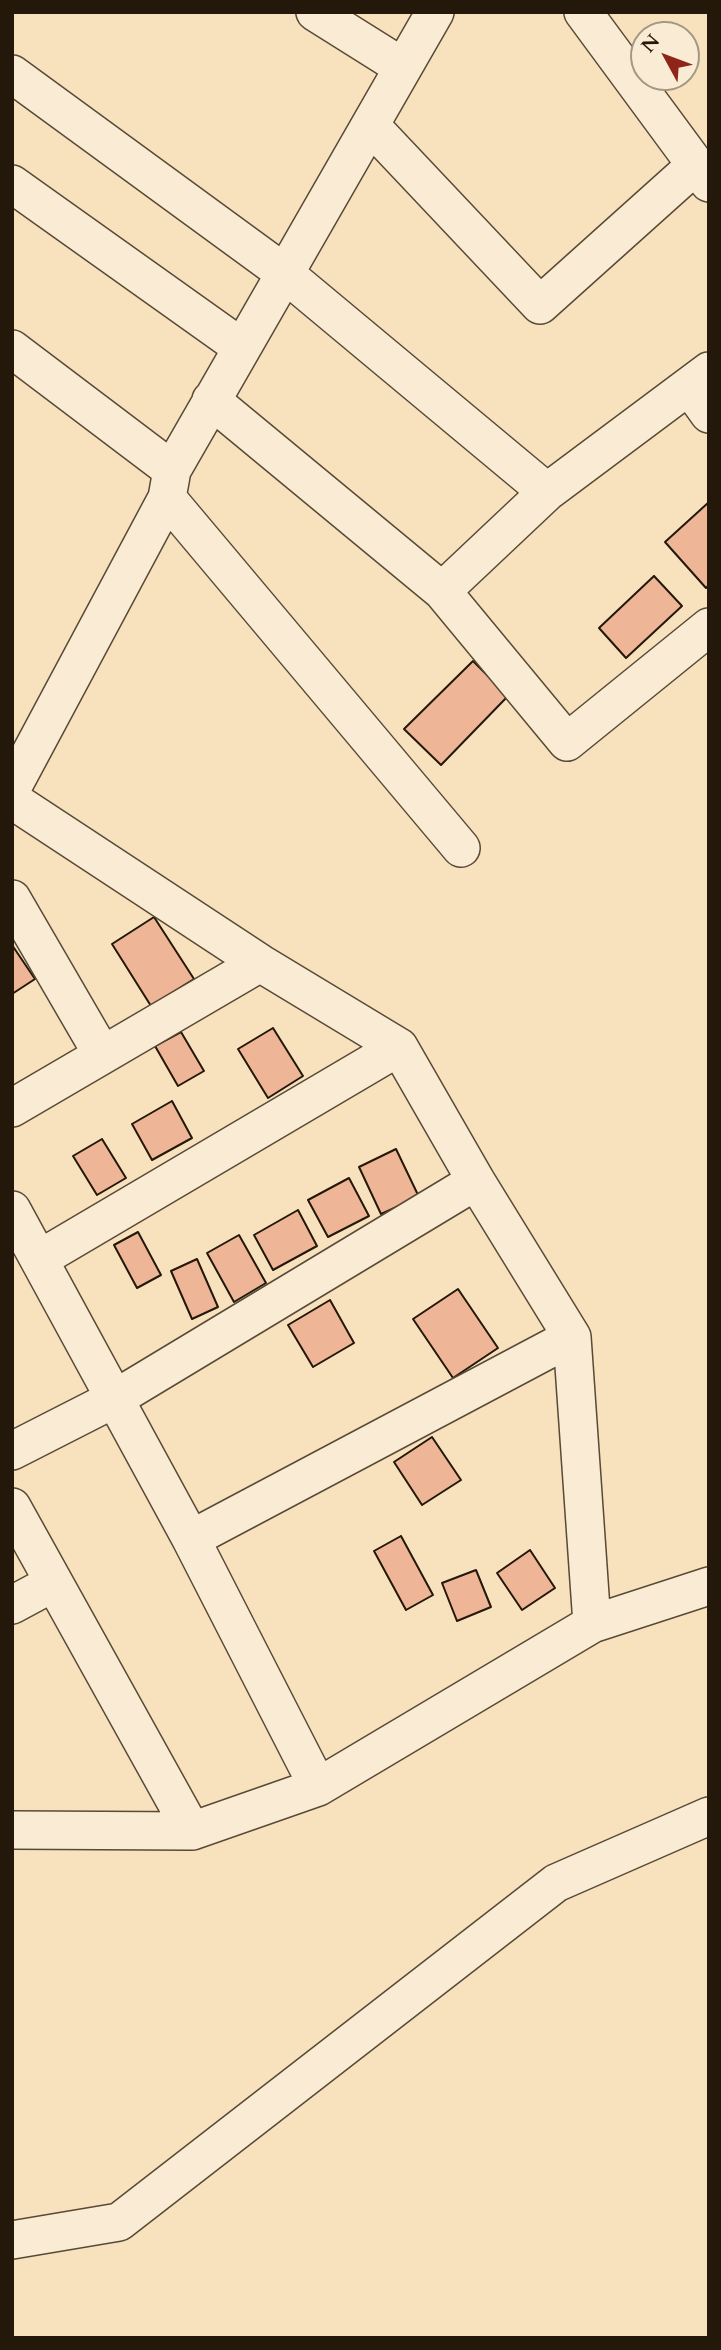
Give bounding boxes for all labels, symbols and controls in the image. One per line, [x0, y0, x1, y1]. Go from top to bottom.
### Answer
north arrow [630, 21, 700, 91]
text: N [635, 29, 666, 58]

